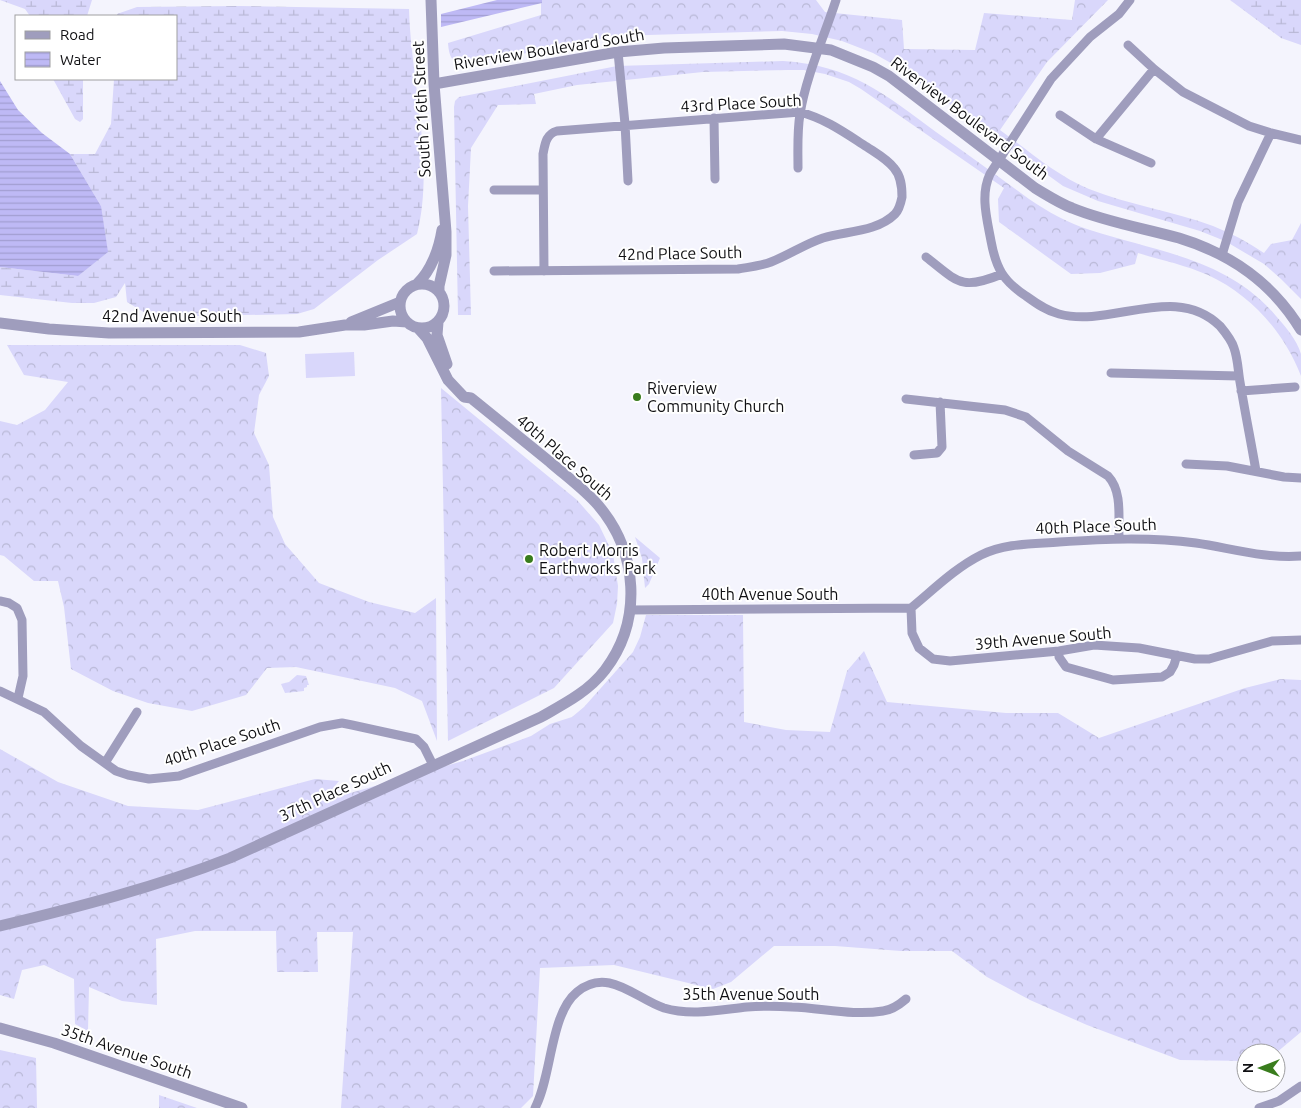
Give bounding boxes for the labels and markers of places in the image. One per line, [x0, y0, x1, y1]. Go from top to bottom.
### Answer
place label: Riverview Community Church [647, 379, 784, 415]
marker: Riverview Community Church [631, 391, 643, 403]
place label: Robert Morris Earthworks Park [539, 541, 656, 577]
marker: Robert Morris Earthworks Park [523, 553, 535, 565]

